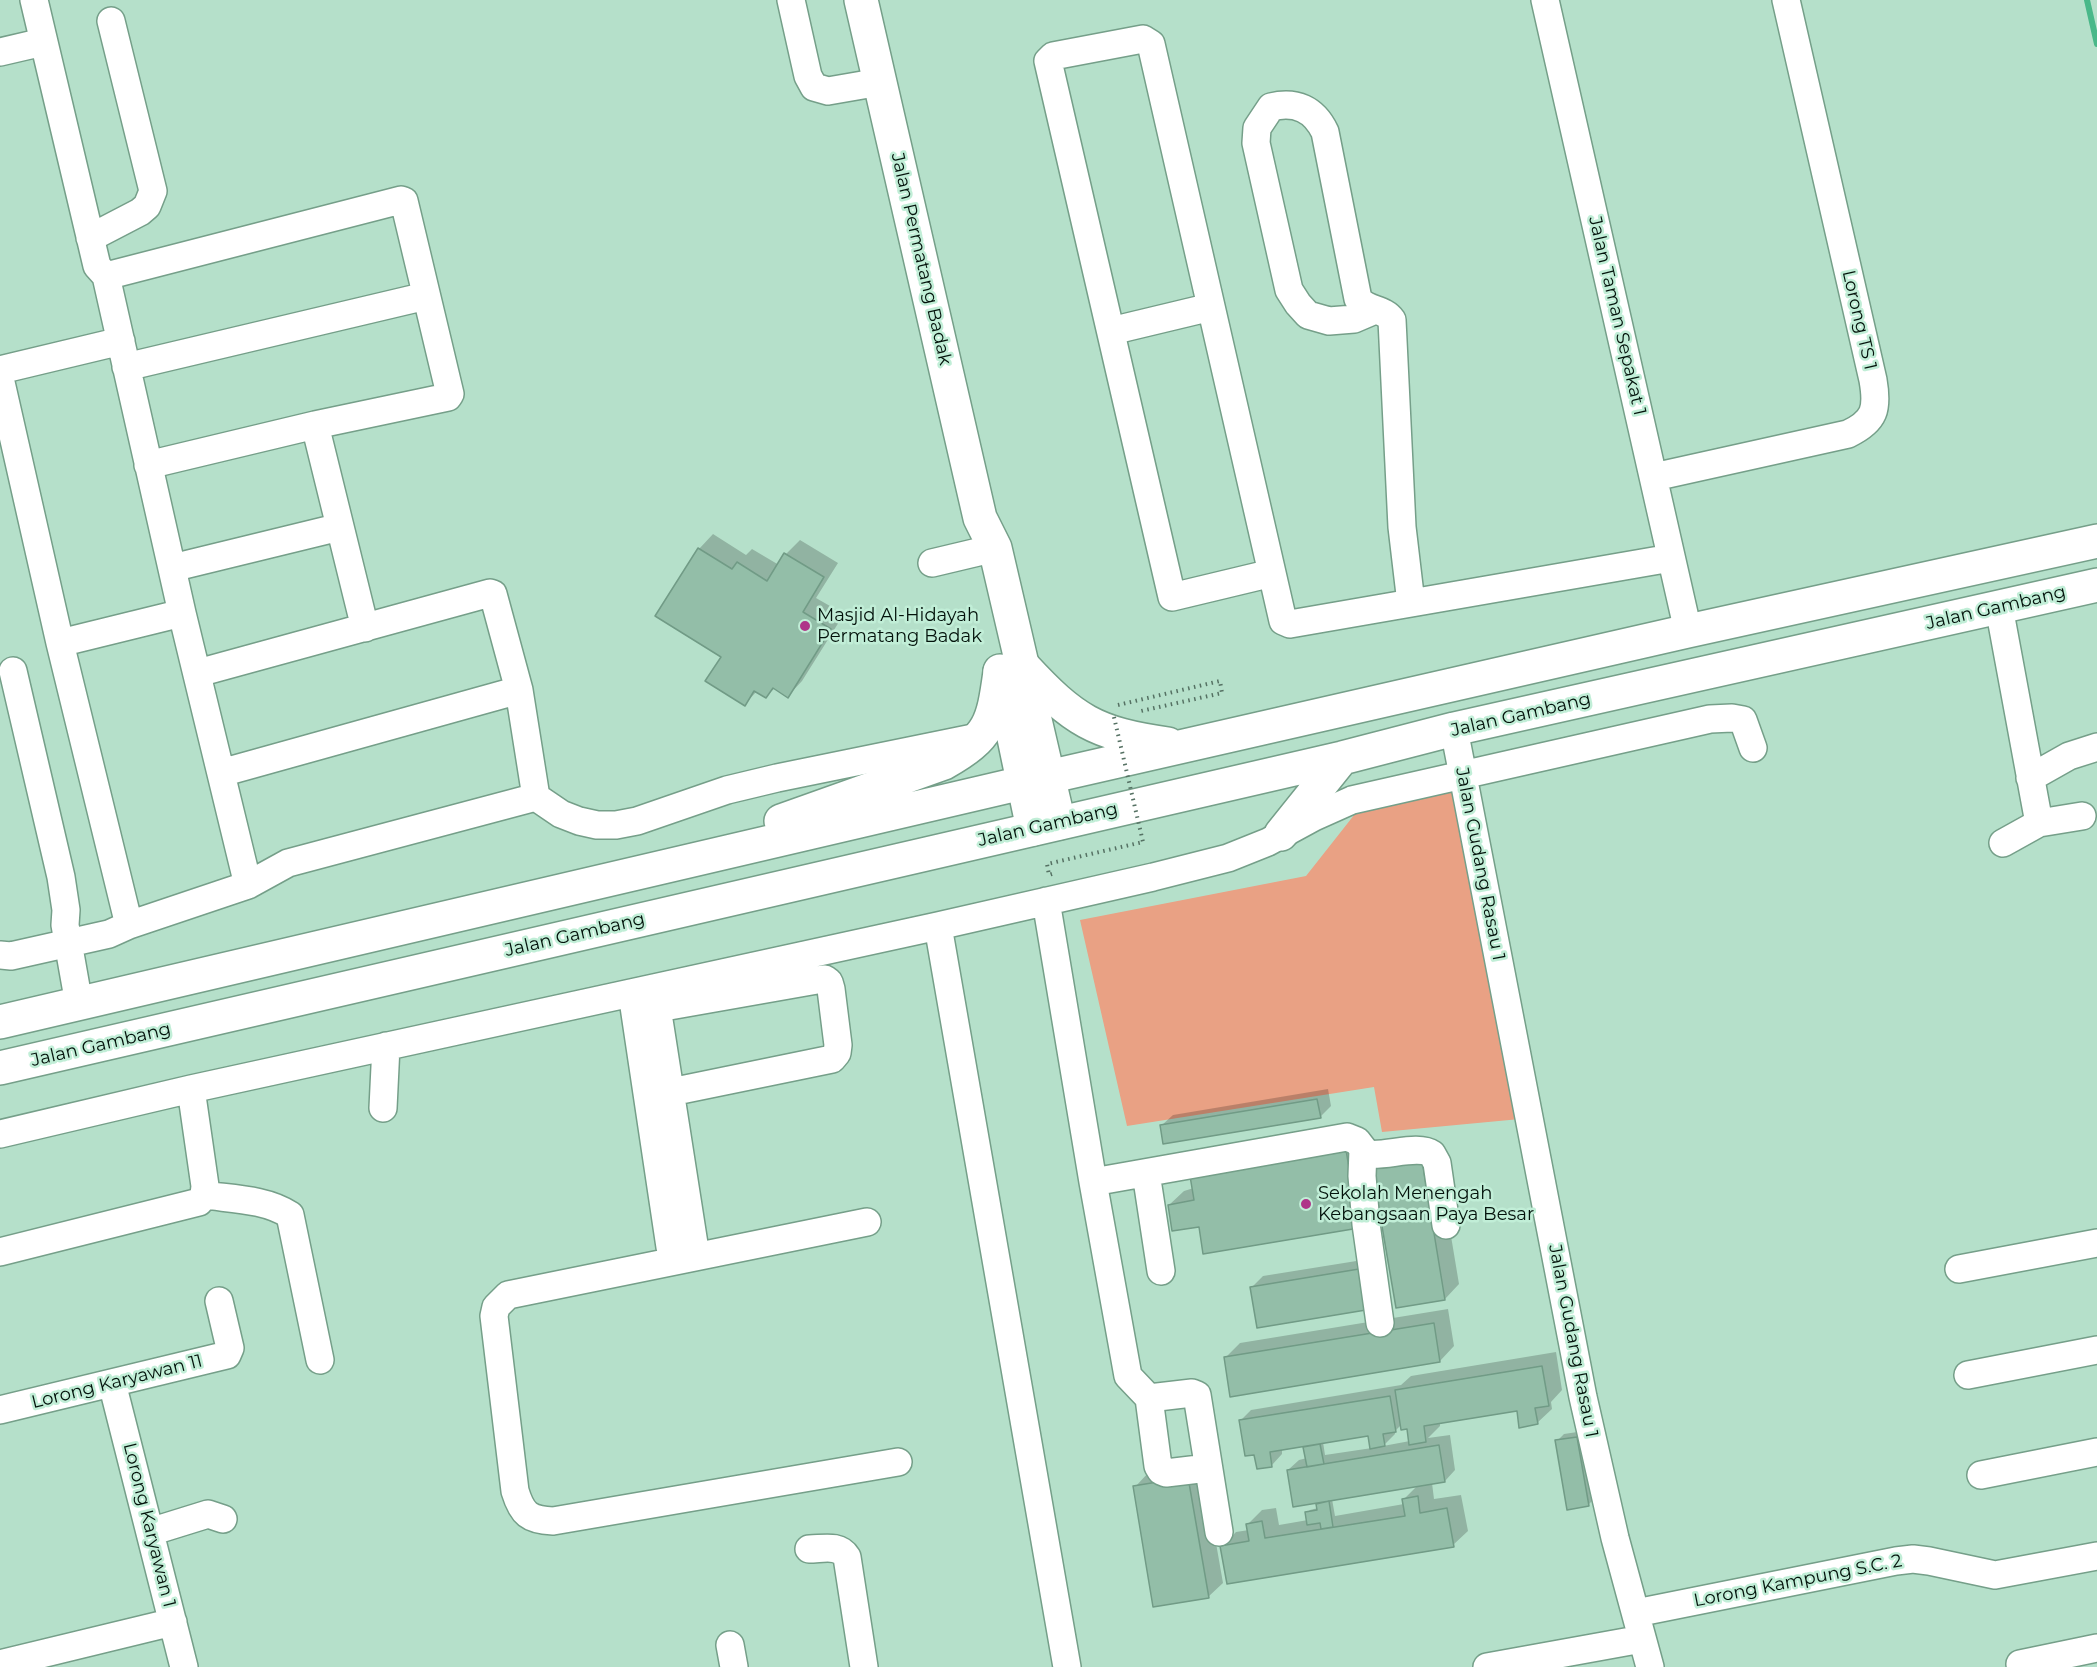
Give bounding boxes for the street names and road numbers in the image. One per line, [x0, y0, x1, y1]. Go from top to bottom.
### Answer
street label: Jalan Permatang Badak [886, 151, 956, 367]
street label: Jalan Taman Sepakat 1 [1584, 214, 1650, 418]
street label: Lorong TS 1 [1837, 268, 1881, 372]
street label: Jalan Gambang [1924, 581, 2068, 635]
street label: Jalan Gambang [1449, 688, 1593, 742]
street label: Jalan Gudang Rasau 1 [1451, 766, 1509, 962]
street label: Jalan Gambang [976, 798, 1120, 852]
street label: Jalan Gambang [503, 908, 647, 962]
street label: Jalan Gambang [29, 1018, 173, 1072]
street label: Jalan Gudang Rasau 1 [1544, 1243, 1602, 1439]
street label: Lorong Karyawan 11 [29, 1350, 205, 1414]
street label: Lorong Karyawan 1 [118, 1440, 180, 1610]
street label: Lorong Kampung S.C. 2 [1692, 1550, 1904, 1612]

